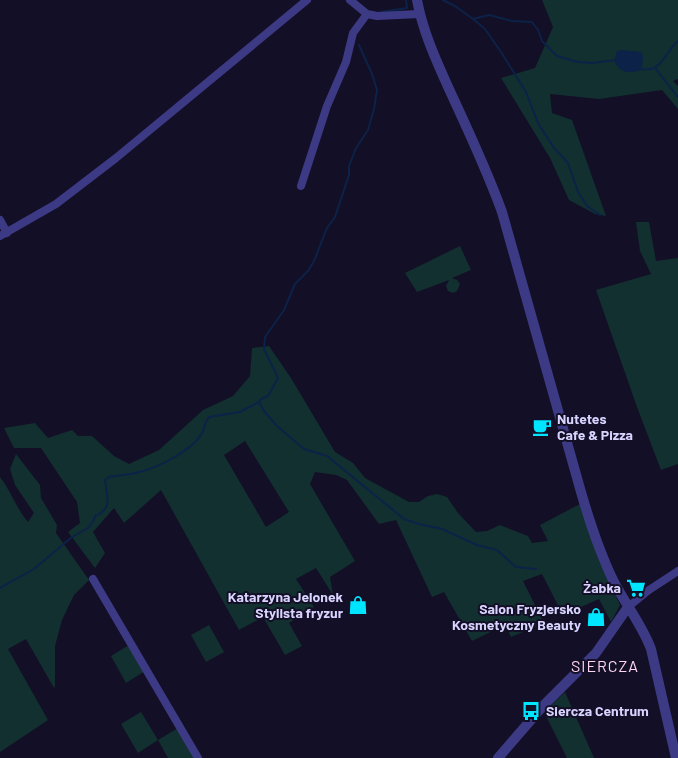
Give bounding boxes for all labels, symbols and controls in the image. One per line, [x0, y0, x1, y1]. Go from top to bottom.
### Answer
place label: Nutetes Cafe & Pizza [557, 410, 633, 443]
cafe icon: Nutetes Cafe & Pizza [531, 416, 553, 438]
supermarket icon: Żabka [625, 577, 647, 599]
place label: Żabka [583, 579, 621, 596]
place label: Katarzyna Jelonek Stylista fryzur [228, 588, 344, 621]
shop icon: Katarzyna Jelonek Stylista fryzur [347, 594, 369, 616]
place label: Salon Fryzjersko Kosmetyczny Beauty [452, 600, 581, 633]
shop icon: Salon Fryzjersko Kosmetyczny Beauty [585, 606, 607, 628]
district label: SIERCZA [571, 656, 639, 675]
bus stop icon: Siercza Centrum [520, 700, 542, 722]
place label: Siercza Centrum [546, 702, 649, 719]

